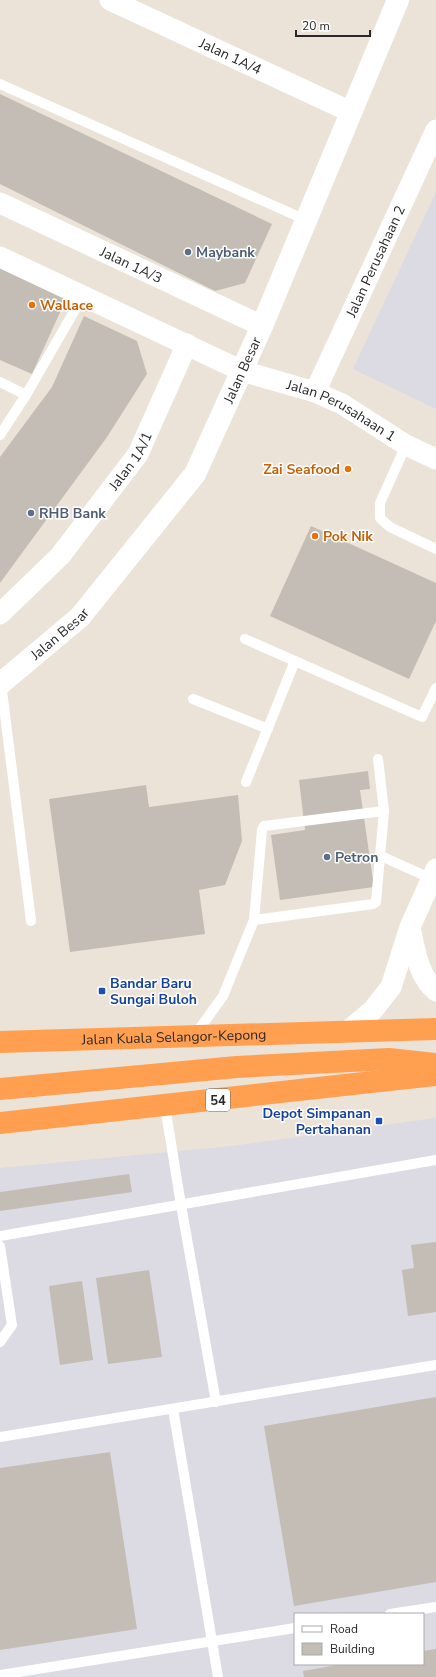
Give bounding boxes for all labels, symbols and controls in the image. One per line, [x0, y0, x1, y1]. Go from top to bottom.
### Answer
scale bar [296, 12, 370, 38]
text: 20 m [302, 18, 330, 34]
street label: Jalan 1A/4 [195, 33, 265, 79]
street label: Jalan Perusahaan 2 [341, 203, 410, 321]
street label: Jalan 1A/3 [96, 242, 165, 288]
place label: Maybank [196, 243, 255, 262]
marker: Maybank [183, 247, 193, 257]
place label: Wallace [40, 296, 93, 315]
marker: Wallace [27, 300, 37, 310]
street label: Jalan Besar [219, 334, 266, 407]
street label: Jalan Perusahaan 1 [283, 375, 399, 446]
street label: Jalan 1A/1 [104, 429, 157, 495]
place label: Zai Seafood [263, 460, 340, 479]
marker: Zai Seafood [343, 464, 353, 474]
place label: RHB Bank [39, 504, 106, 523]
marker: RHB Bank [26, 508, 36, 518]
place label: Pok Nik [323, 527, 373, 546]
marker: Pok Nik [310, 531, 320, 541]
street label: Jalan Besar [26, 604, 94, 665]
place label: Petron [335, 848, 378, 867]
marker: Petron [322, 852, 332, 862]
place label: Bandar Baru Sungai Buloh [110, 974, 197, 1009]
marker: Bandar Baru Sungai Buloh [97, 986, 107, 996]
street label: Jalan Kuala Selangor-Kepong [80, 1025, 267, 1050]
road number: 54 [206, 1089, 230, 1111]
place label: Depot Simpanan Pertahanan [262, 1104, 371, 1139]
marker: Depot Simpanan Pertahanan [374, 1116, 384, 1126]
legend [294, 1613, 424, 1665]
text: Road [330, 1621, 358, 1637]
text: Building [330, 1641, 375, 1657]

